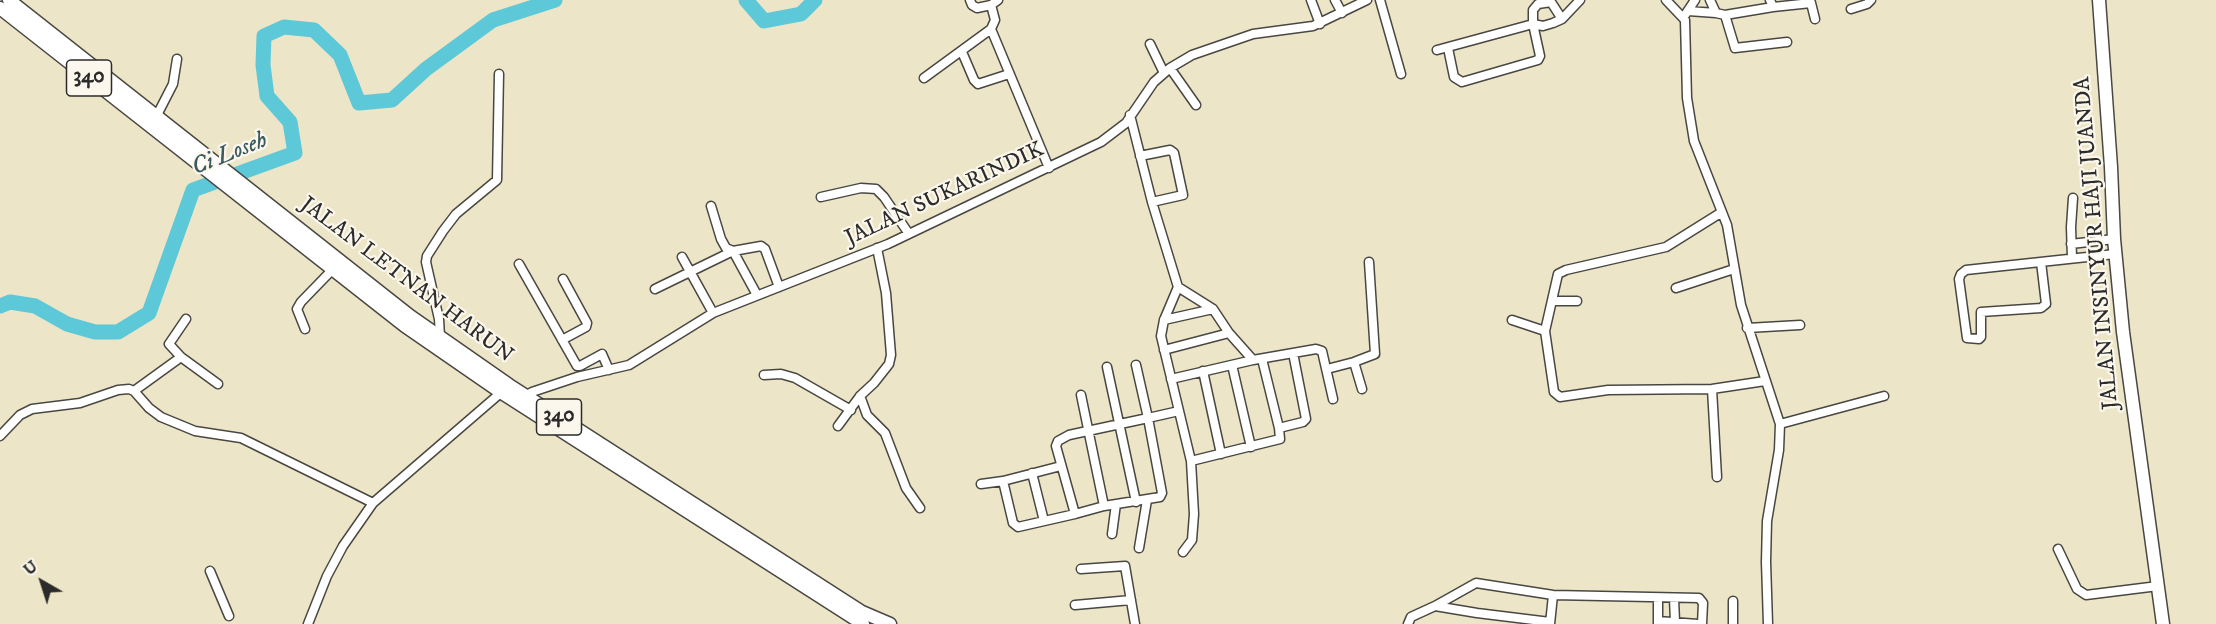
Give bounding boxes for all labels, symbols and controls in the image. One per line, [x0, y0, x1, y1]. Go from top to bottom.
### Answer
road number: 340 [66, 60, 112, 96]
street label: JALAN INSINYUR HAJI JUANDA [2070, 75, 2126, 411]
water label: Ci Loseh [188, 127, 272, 183]
street label: JALAN SUKARINDIK [842, 137, 1048, 253]
street label: JALAN LETNAN HARUN [294, 192, 518, 370]
road number: 340 [536, 399, 582, 435]
north arrow [12, 552, 72, 612]
text: U [20, 556, 42, 580]

